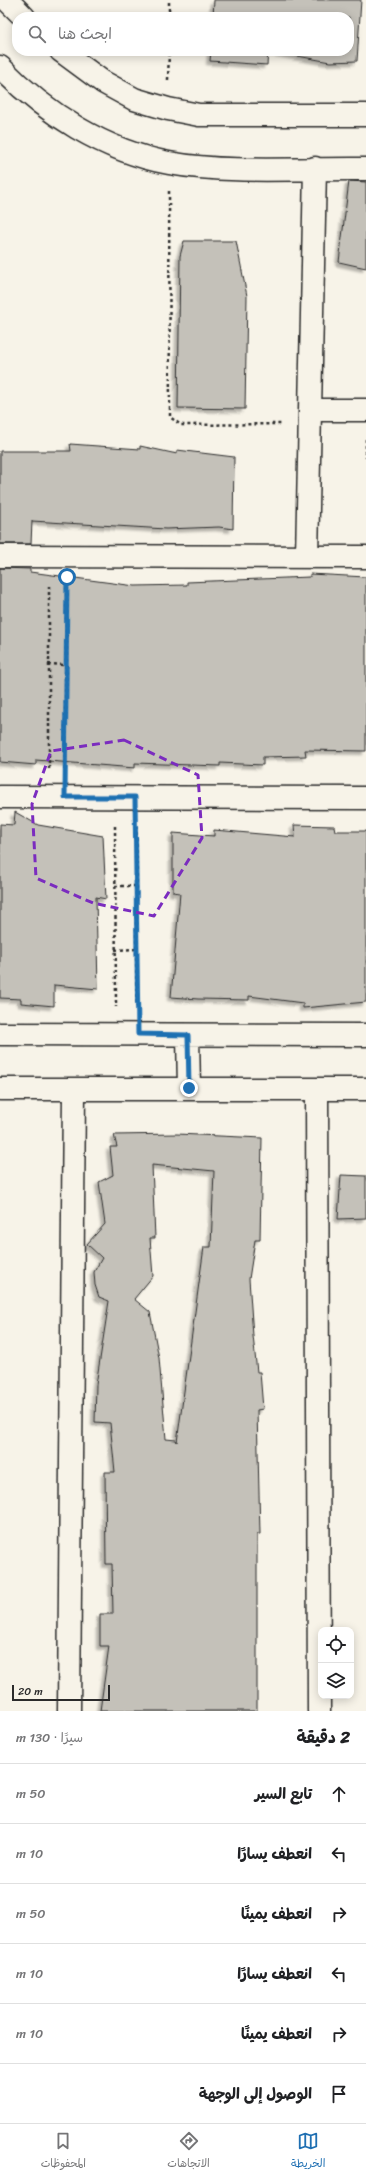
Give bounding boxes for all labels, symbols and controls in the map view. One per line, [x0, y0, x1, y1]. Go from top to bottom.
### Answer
search box [12, 12, 354, 56]
text: ابحث هنا [58, 21, 112, 47]
icon: search [26, 23, 48, 45]
route start [58, 568, 76, 586]
route end [180, 1079, 198, 1097]
map controls [318, 1627, 354, 1699]
button: locate [318, 1627, 354, 1663]
button: layers [318, 1663, 354, 1699]
text: 20 m [18, 1682, 43, 1701]
scale bar [12, 1683, 110, 1702]
text: 2 دقيقة [297, 1722, 350, 1752]
text: سيرًا · 130 m [16, 1726, 83, 1749]
text: تابع السير [255, 1781, 312, 1807]
text: 50 m [16, 1782, 46, 1805]
icon: ahead [328, 1783, 350, 1805]
text: انعطف يسارًا [237, 1841, 312, 1867]
text: 10 m [16, 1842, 43, 1865]
icon: left [328, 1843, 350, 1865]
text: انعطف يمينًا [241, 1901, 312, 1927]
text: 50 m [16, 1902, 46, 1925]
icon: right [328, 1903, 350, 1925]
text: انعطف يسارًا [237, 1961, 312, 1987]
text: 10 m [16, 1962, 43, 1985]
icon: left [328, 1963, 350, 1985]
text: انعطف يمينًا [241, 2021, 312, 2047]
text: 10 m [16, 2022, 43, 2045]
icon: right [328, 2023, 350, 2045]
text: الوصول إلى الوجهة [199, 2081, 312, 2107]
icon: arrive [328, 2083, 350, 2105]
tab: المحفوظات [41, 2130, 86, 2173]
tab: الاتجاهات [167, 2130, 210, 2173]
tab: الخريطة [291, 2130, 325, 2173]

